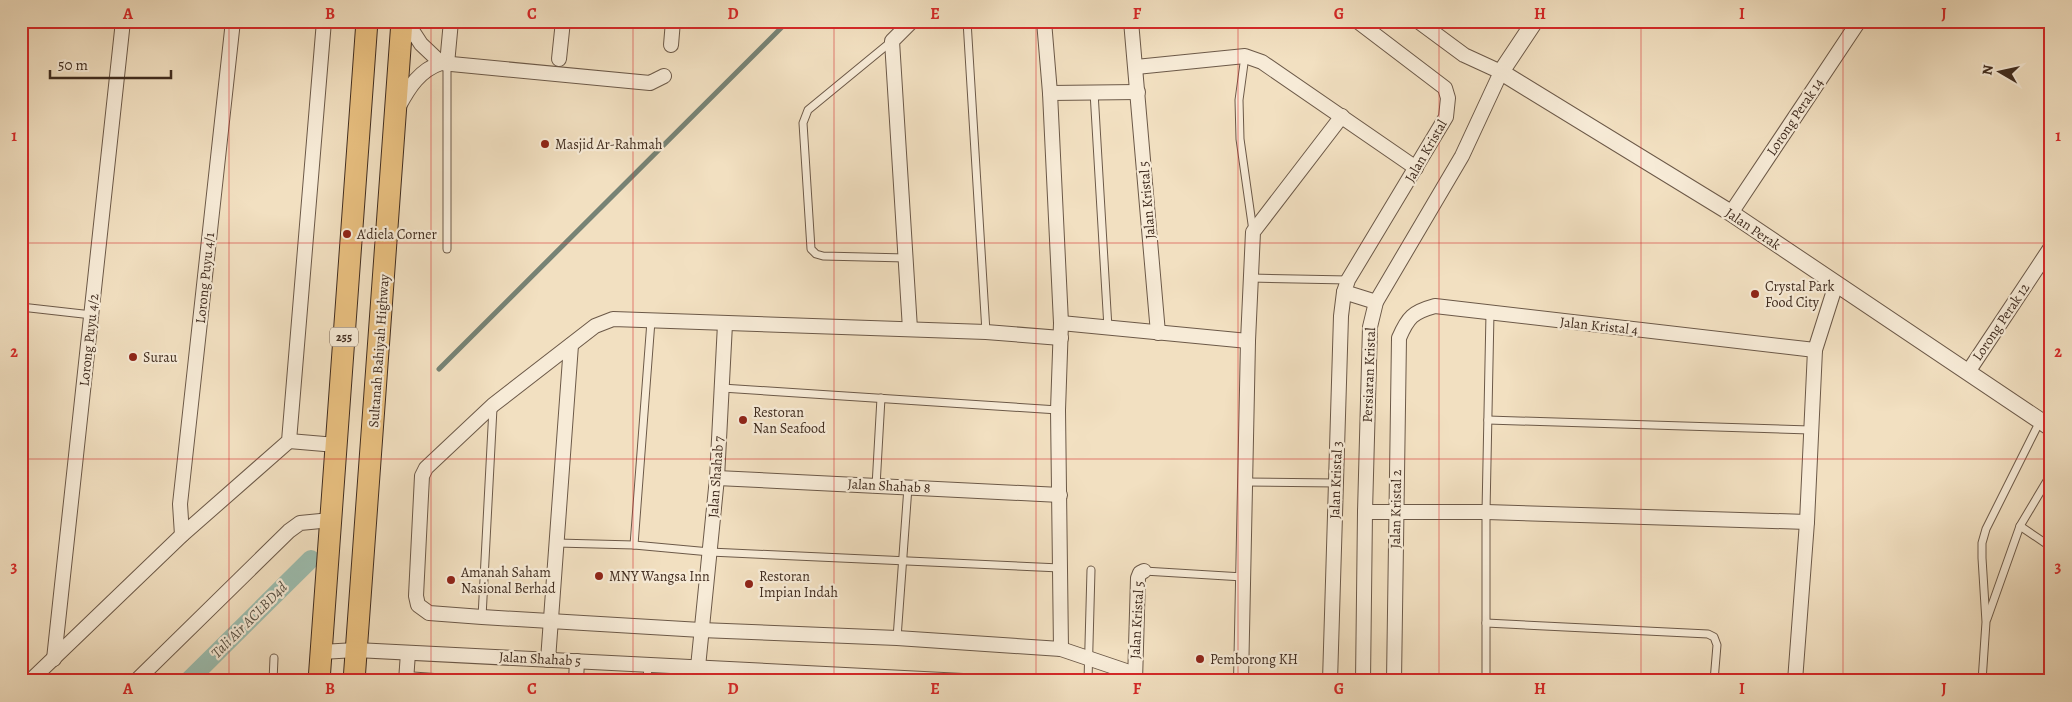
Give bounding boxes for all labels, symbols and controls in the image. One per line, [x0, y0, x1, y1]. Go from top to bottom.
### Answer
text: A [122, 3, 134, 25]
text: B [325, 3, 335, 25]
text: C [527, 3, 537, 25]
text: D [727, 3, 739, 25]
text: E [930, 3, 940, 25]
text: F [1133, 3, 1142, 25]
text: G [1334, 3, 1344, 25]
text: H [1534, 3, 1546, 25]
text: I [1739, 3, 1745, 25]
text: J [1941, 3, 1947, 25]
scale bar [50, 48, 171, 80]
north arrow [1974, 48, 2024, 98]
text: 50 m [58, 55, 88, 75]
text: N [1977, 64, 1998, 77]
street label: Lorong Perak 14 [1762, 75, 1828, 159]
street label: Jalan Kristal [1400, 116, 1452, 186]
text: 1 [11, 125, 17, 147]
text: 1 [2055, 125, 2061, 147]
place label: Masjid Ar-Rahmah [555, 135, 663, 154]
marker: Masjid Ar-Rahmah [539, 138, 551, 150]
street label: Jalan Kristal 5 [1134, 160, 1160, 240]
street label: Jalan Perak [1722, 203, 1785, 255]
place label: A'diela Corner [356, 225, 437, 244]
marker: A'diela Corner [341, 228, 353, 240]
street label: Lorong Puyu 4/1 [191, 231, 219, 324]
street label: Sultanah Bahiyah Highway [364, 273, 394, 428]
place label: Crystal Park Food City [1765, 277, 1835, 312]
street label: Lorong Perak 12 [1968, 279, 2034, 365]
marker: Crystal Park Food City [1749, 288, 1761, 300]
street label: Lorong Puyu 4/2 [75, 292, 103, 387]
street label: Jalan Kristal 4 [1559, 312, 1639, 340]
street label: Persiaran Kristal [1358, 326, 1380, 423]
road number: 255 [330, 328, 358, 347]
text: 2 [10, 341, 18, 363]
text: 2 [2054, 341, 2062, 363]
place label: Surau [143, 348, 178, 367]
marker: Surau [127, 351, 139, 363]
place label: Restoran Nan Seafood [753, 403, 826, 438]
marker: Restoran Nan Seafood [737, 414, 749, 426]
street label: Jalan Shahab 7 [704, 435, 728, 519]
street label: Jalan Kristal 3 [1325, 441, 1347, 519]
street label: Jalan Kristal 2 [1386, 469, 1406, 549]
street label: Jalan Shahab 8 [847, 474, 931, 498]
text: 3 [11, 556, 18, 578]
text: 3 [2055, 556, 2062, 578]
place label: Amanah Saham Nasional Berhad [460, 563, 556, 598]
place label: MNY Wangsa Inn [609, 567, 710, 586]
place label: Restoran Impian Indah [759, 567, 838, 602]
marker: MNY Wangsa Inn [593, 570, 605, 582]
marker: Amanah Saham Nasional Berhad [445, 574, 457, 586]
water label: Tali Air ACLBD4d [207, 578, 291, 662]
marker: Restoran Impian Indah [743, 578, 755, 590]
street label: Jalan Kristal 5 [1125, 580, 1149, 660]
street label: Jalan Shahab 5 [498, 647, 582, 671]
place label: Pemborong KH [1210, 650, 1298, 669]
marker: Pemborong KH [1194, 653, 1206, 665]
text: A [122, 678, 134, 700]
text: B [325, 678, 335, 700]
text: C [527, 678, 537, 700]
text: D [727, 678, 739, 700]
text: E [930, 678, 940, 700]
text: F [1133, 678, 1142, 700]
text: G [1334, 678, 1344, 700]
text: H [1534, 678, 1546, 700]
text: I [1739, 678, 1745, 700]
text: J [1941, 678, 1947, 700]

